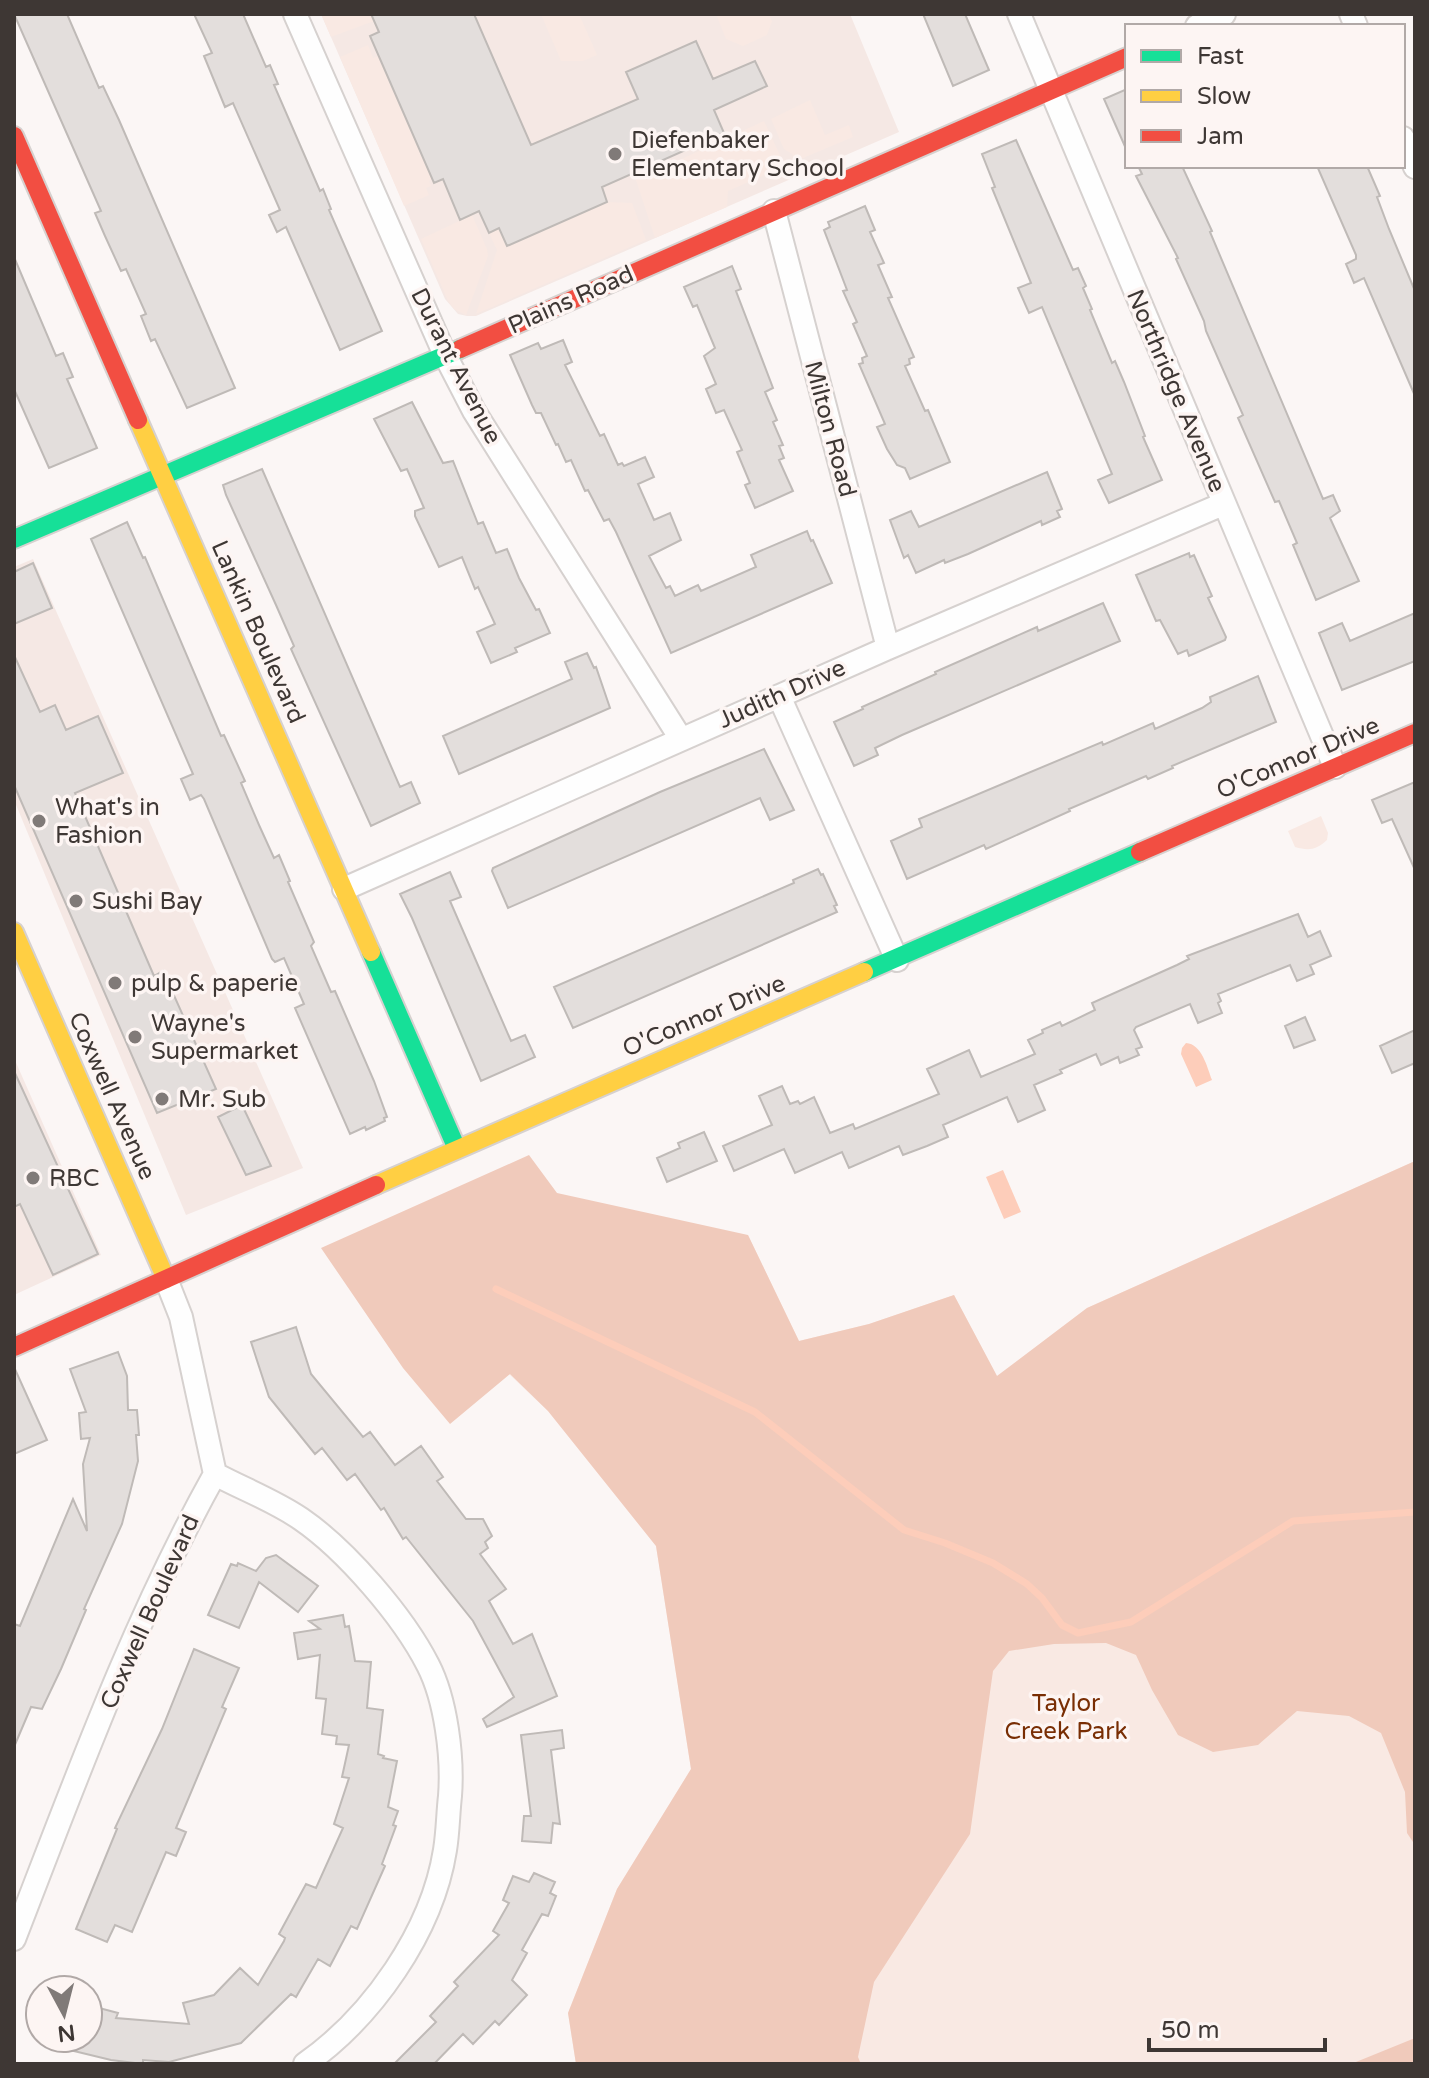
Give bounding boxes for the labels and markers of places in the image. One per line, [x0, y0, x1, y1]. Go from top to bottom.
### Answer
place label: Diefenbaker Elementary School [631, 126, 844, 183]
marker: Diefenbaker Elementary School [606, 145, 624, 163]
place label: What's in Fashion [55, 793, 160, 850]
marker: What's in Fashion [30, 812, 48, 830]
place label: Sushi Bay [92, 887, 202, 916]
marker: Sushi Bay [67, 892, 85, 910]
place label: pulp & paperie [131, 969, 298, 998]
marker: pulp & paperie [106, 974, 124, 992]
place label: Wayne's Supermarket [151, 1009, 298, 1066]
marker: Wayne's Supermarket [126, 1028, 144, 1046]
place label: Mr. Sub [178, 1085, 266, 1114]
marker: Mr. Sub [153, 1090, 171, 1108]
place label: RBC [49, 1164, 99, 1193]
marker: RBC [24, 1169, 42, 1187]

